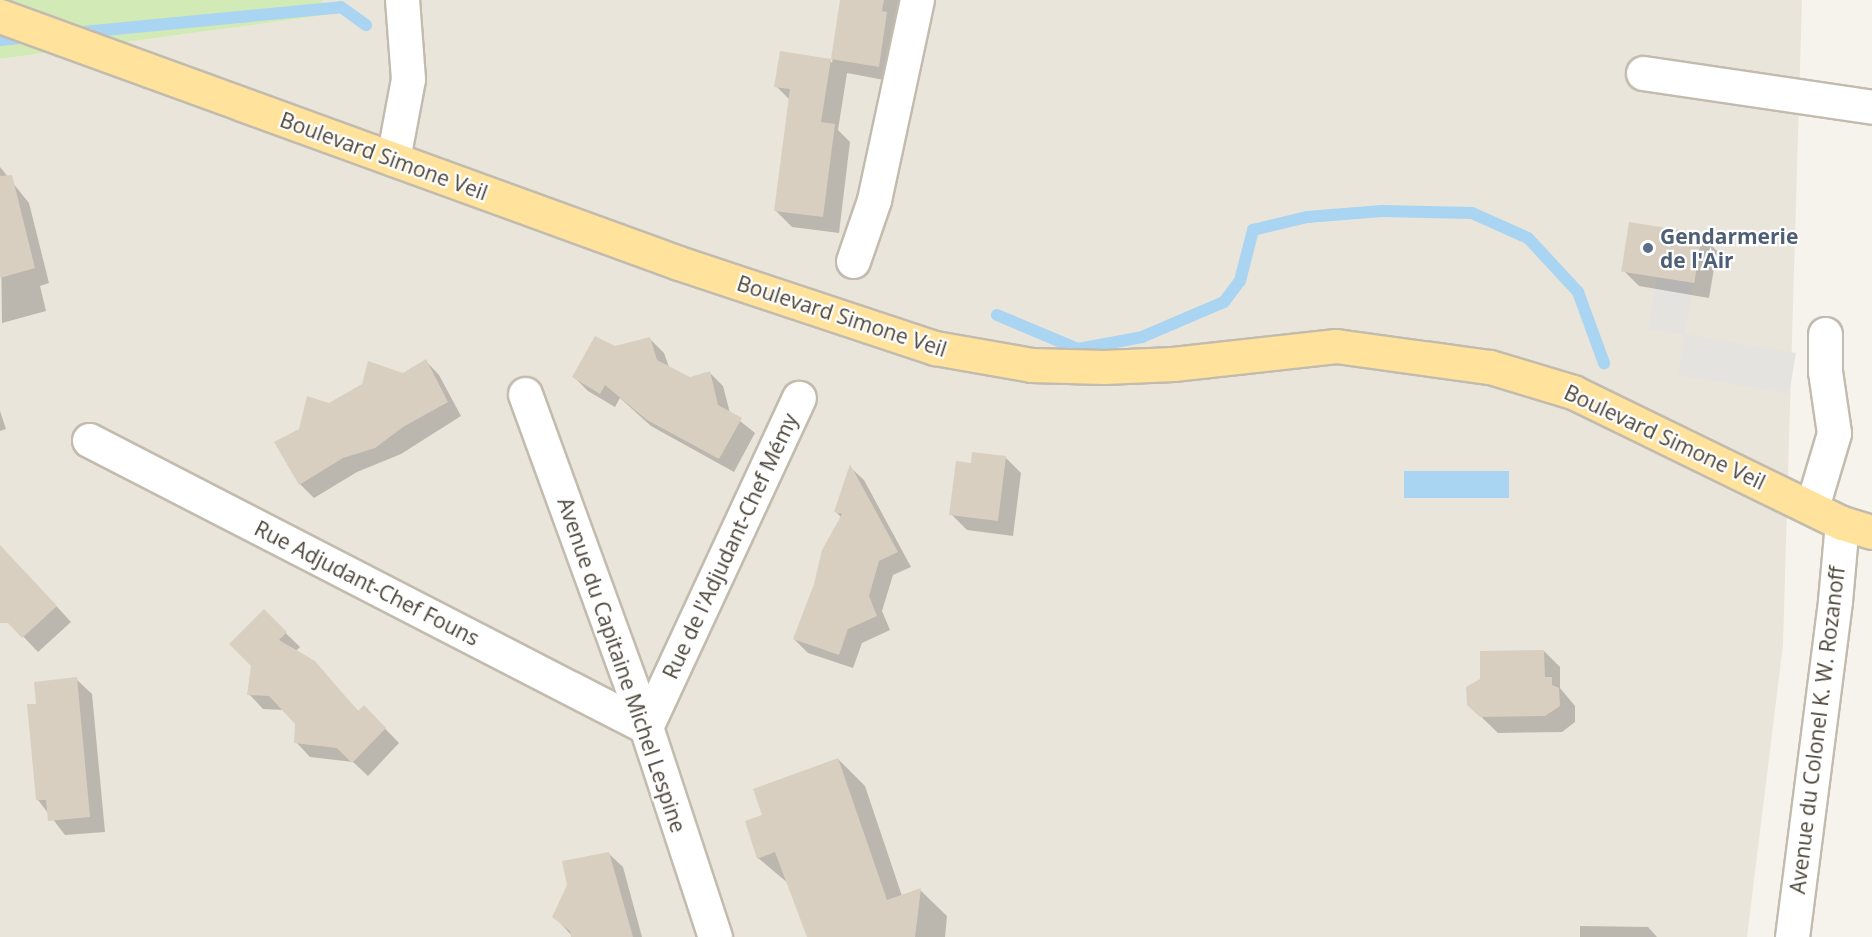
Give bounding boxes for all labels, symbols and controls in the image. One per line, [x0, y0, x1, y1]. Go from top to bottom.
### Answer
street label: Boulevard Simone Veil [277, 107, 491, 205]
place label: Gendarmerie de l'Air [1660, 223, 1798, 273]
marker: Gendarmerie de l'Air [1641, 241, 1655, 255]
street label: Boulevard Simone Veil [734, 270, 950, 362]
street label: Boulevard Simone Veil [1560, 379, 1770, 495]
street label: Rue de l'Adjudant-Chef Mémy [657, 409, 803, 683]
street label: Avenue du Capitaine Michel Lespine [553, 494, 691, 836]
street label: Rue Adjudant-Chef Founs [250, 515, 484, 651]
street label: Avenue du Colonel K. W. Rozanoff [1784, 565, 1850, 895]

